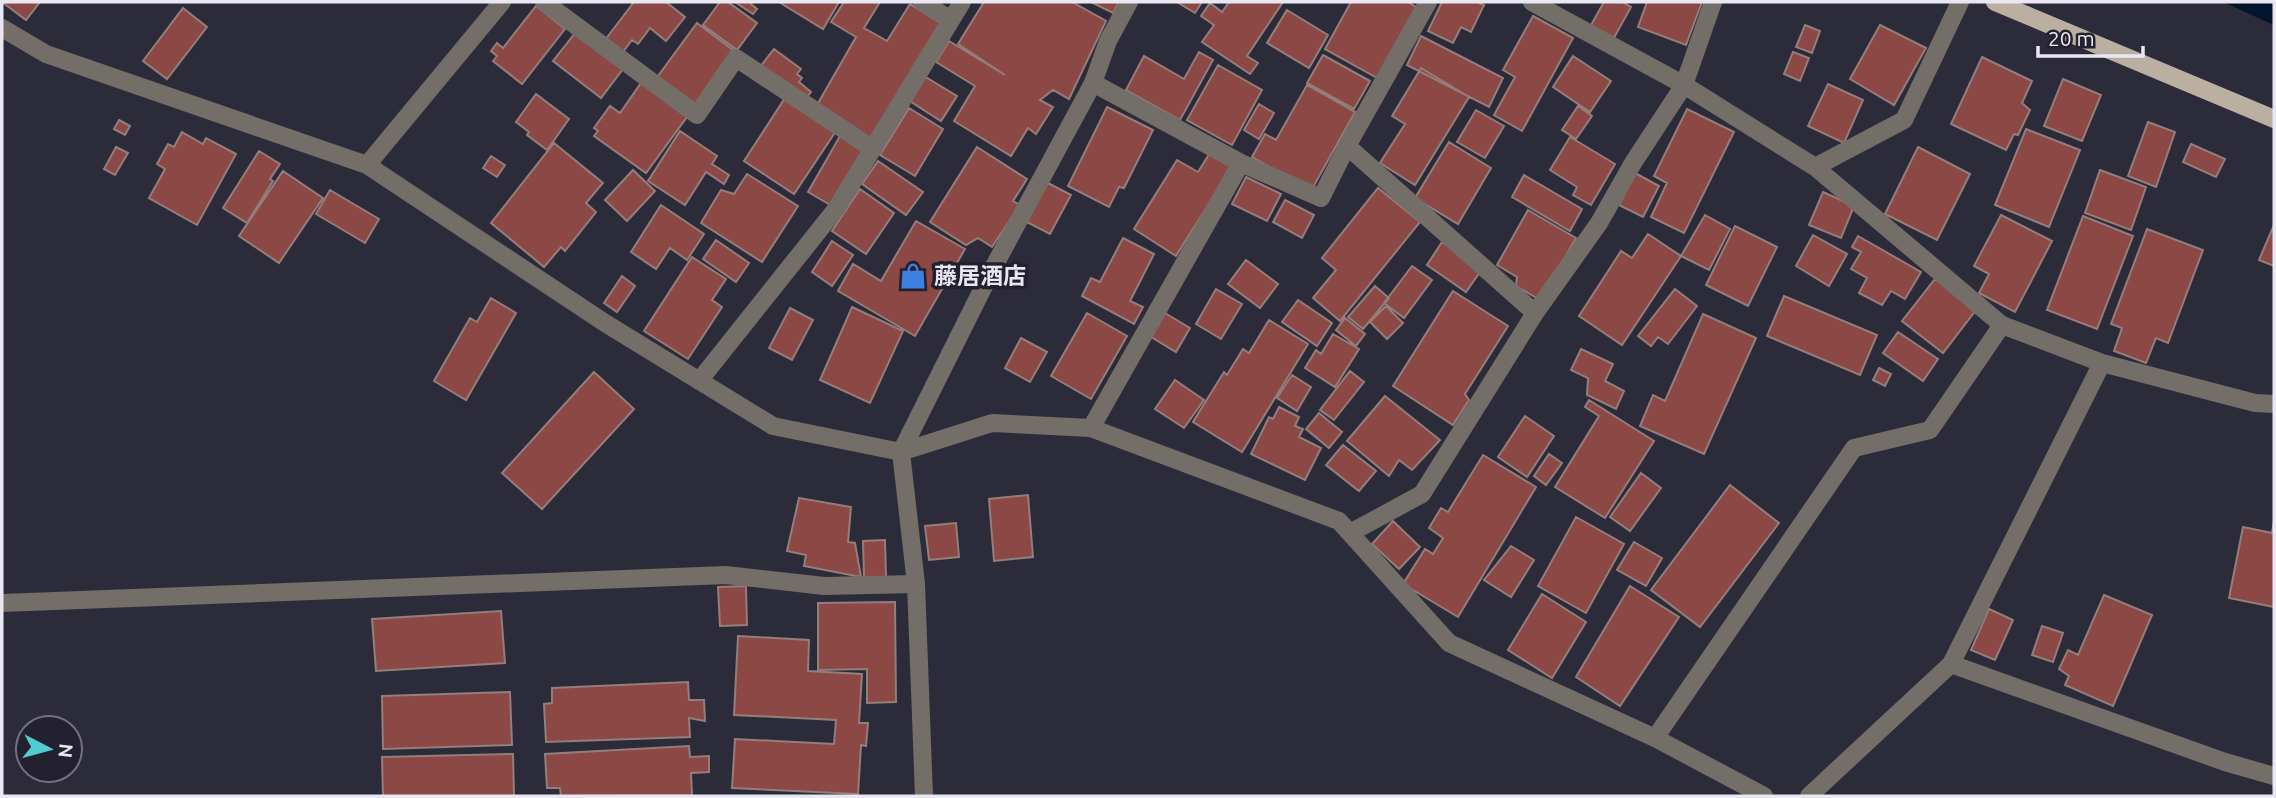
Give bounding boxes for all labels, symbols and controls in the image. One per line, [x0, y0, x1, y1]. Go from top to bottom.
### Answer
scale bar [2038, 14, 2143, 58]
text: 20 m [2048, 26, 2095, 50]
shop icon: 藤居酒店 [898, 261, 928, 291]
place label: 藤居酒店 [934, 263, 1026, 288]
north arrow [14, 714, 84, 784]
text: N [54, 743, 78, 759]

